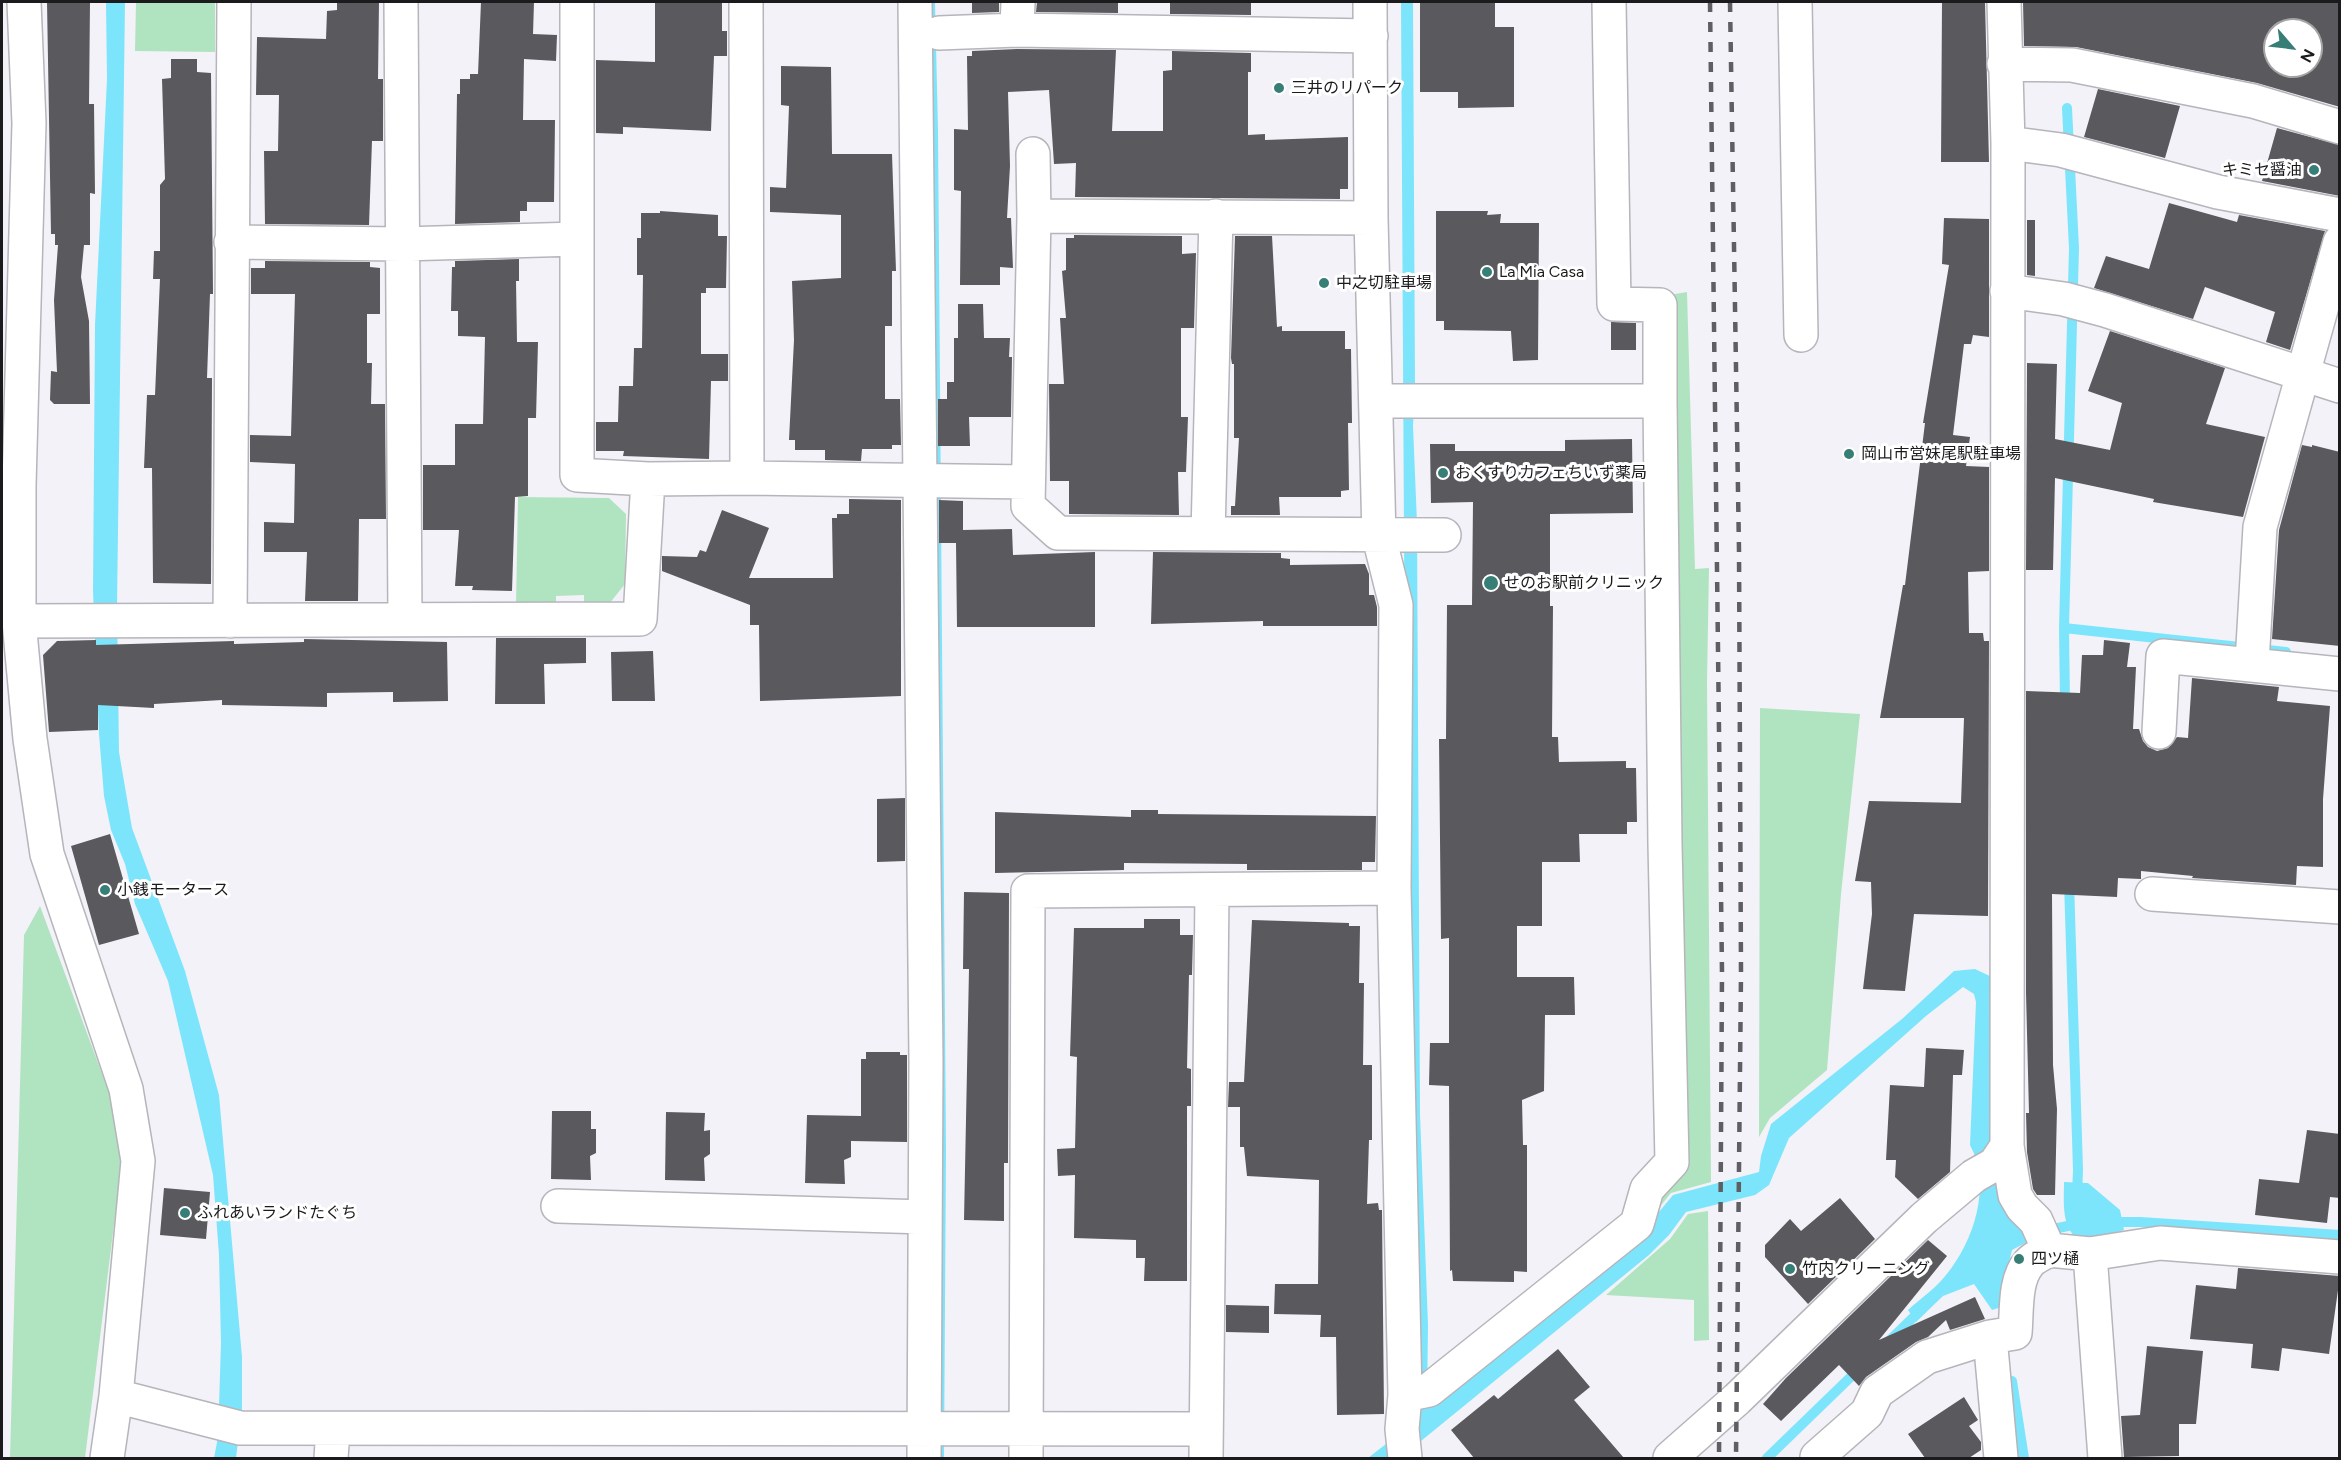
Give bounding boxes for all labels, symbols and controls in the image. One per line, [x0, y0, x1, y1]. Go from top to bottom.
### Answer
north arrow [2263, 18, 2323, 78]
text: N [2296, 46, 2319, 66]
place label: 三井のリパーク [1291, 78, 1403, 98]
marker: 三井のリパーク [1272, 81, 1286, 95]
place label: キミセ醤油 [2222, 160, 2302, 180]
marker: キミセ醤油 [2307, 163, 2321, 177]
place label: La Mia Casa [1499, 262, 1584, 282]
marker: La Mia Casa [1480, 265, 1494, 279]
place label: 中之切駐車場 [1336, 273, 1432, 293]
marker: 中之切駐車場 [1317, 276, 1331, 290]
place label: 岡山市営妹尾駅駐車場 [1861, 444, 2021, 464]
marker: 岡山市営妹尾駅駐車場 [1842, 447, 1856, 461]
place label: おくすりカフェちいず薬局 [1455, 463, 1647, 483]
marker: おくすりカフェちいず薬局 [1436, 466, 1450, 480]
place label: せのお駅前クリニック [1504, 573, 1664, 593]
marker: せのお駅前クリニック [1482, 574, 1500, 592]
place label: 小銭モータース [117, 880, 229, 900]
marker: 小銭モータース [98, 883, 112, 897]
place label: ふれあいランドたぐち [197, 1203, 357, 1223]
marker: ふれあいランドたぐち [178, 1206, 192, 1220]
place label: 四ツ樋 [2031, 1249, 2079, 1269]
marker: 四ツ樋 [2012, 1252, 2026, 1266]
place label: 竹内クリーニング [1802, 1259, 1930, 1279]
marker: 竹内クリーニング [1783, 1262, 1797, 1276]

